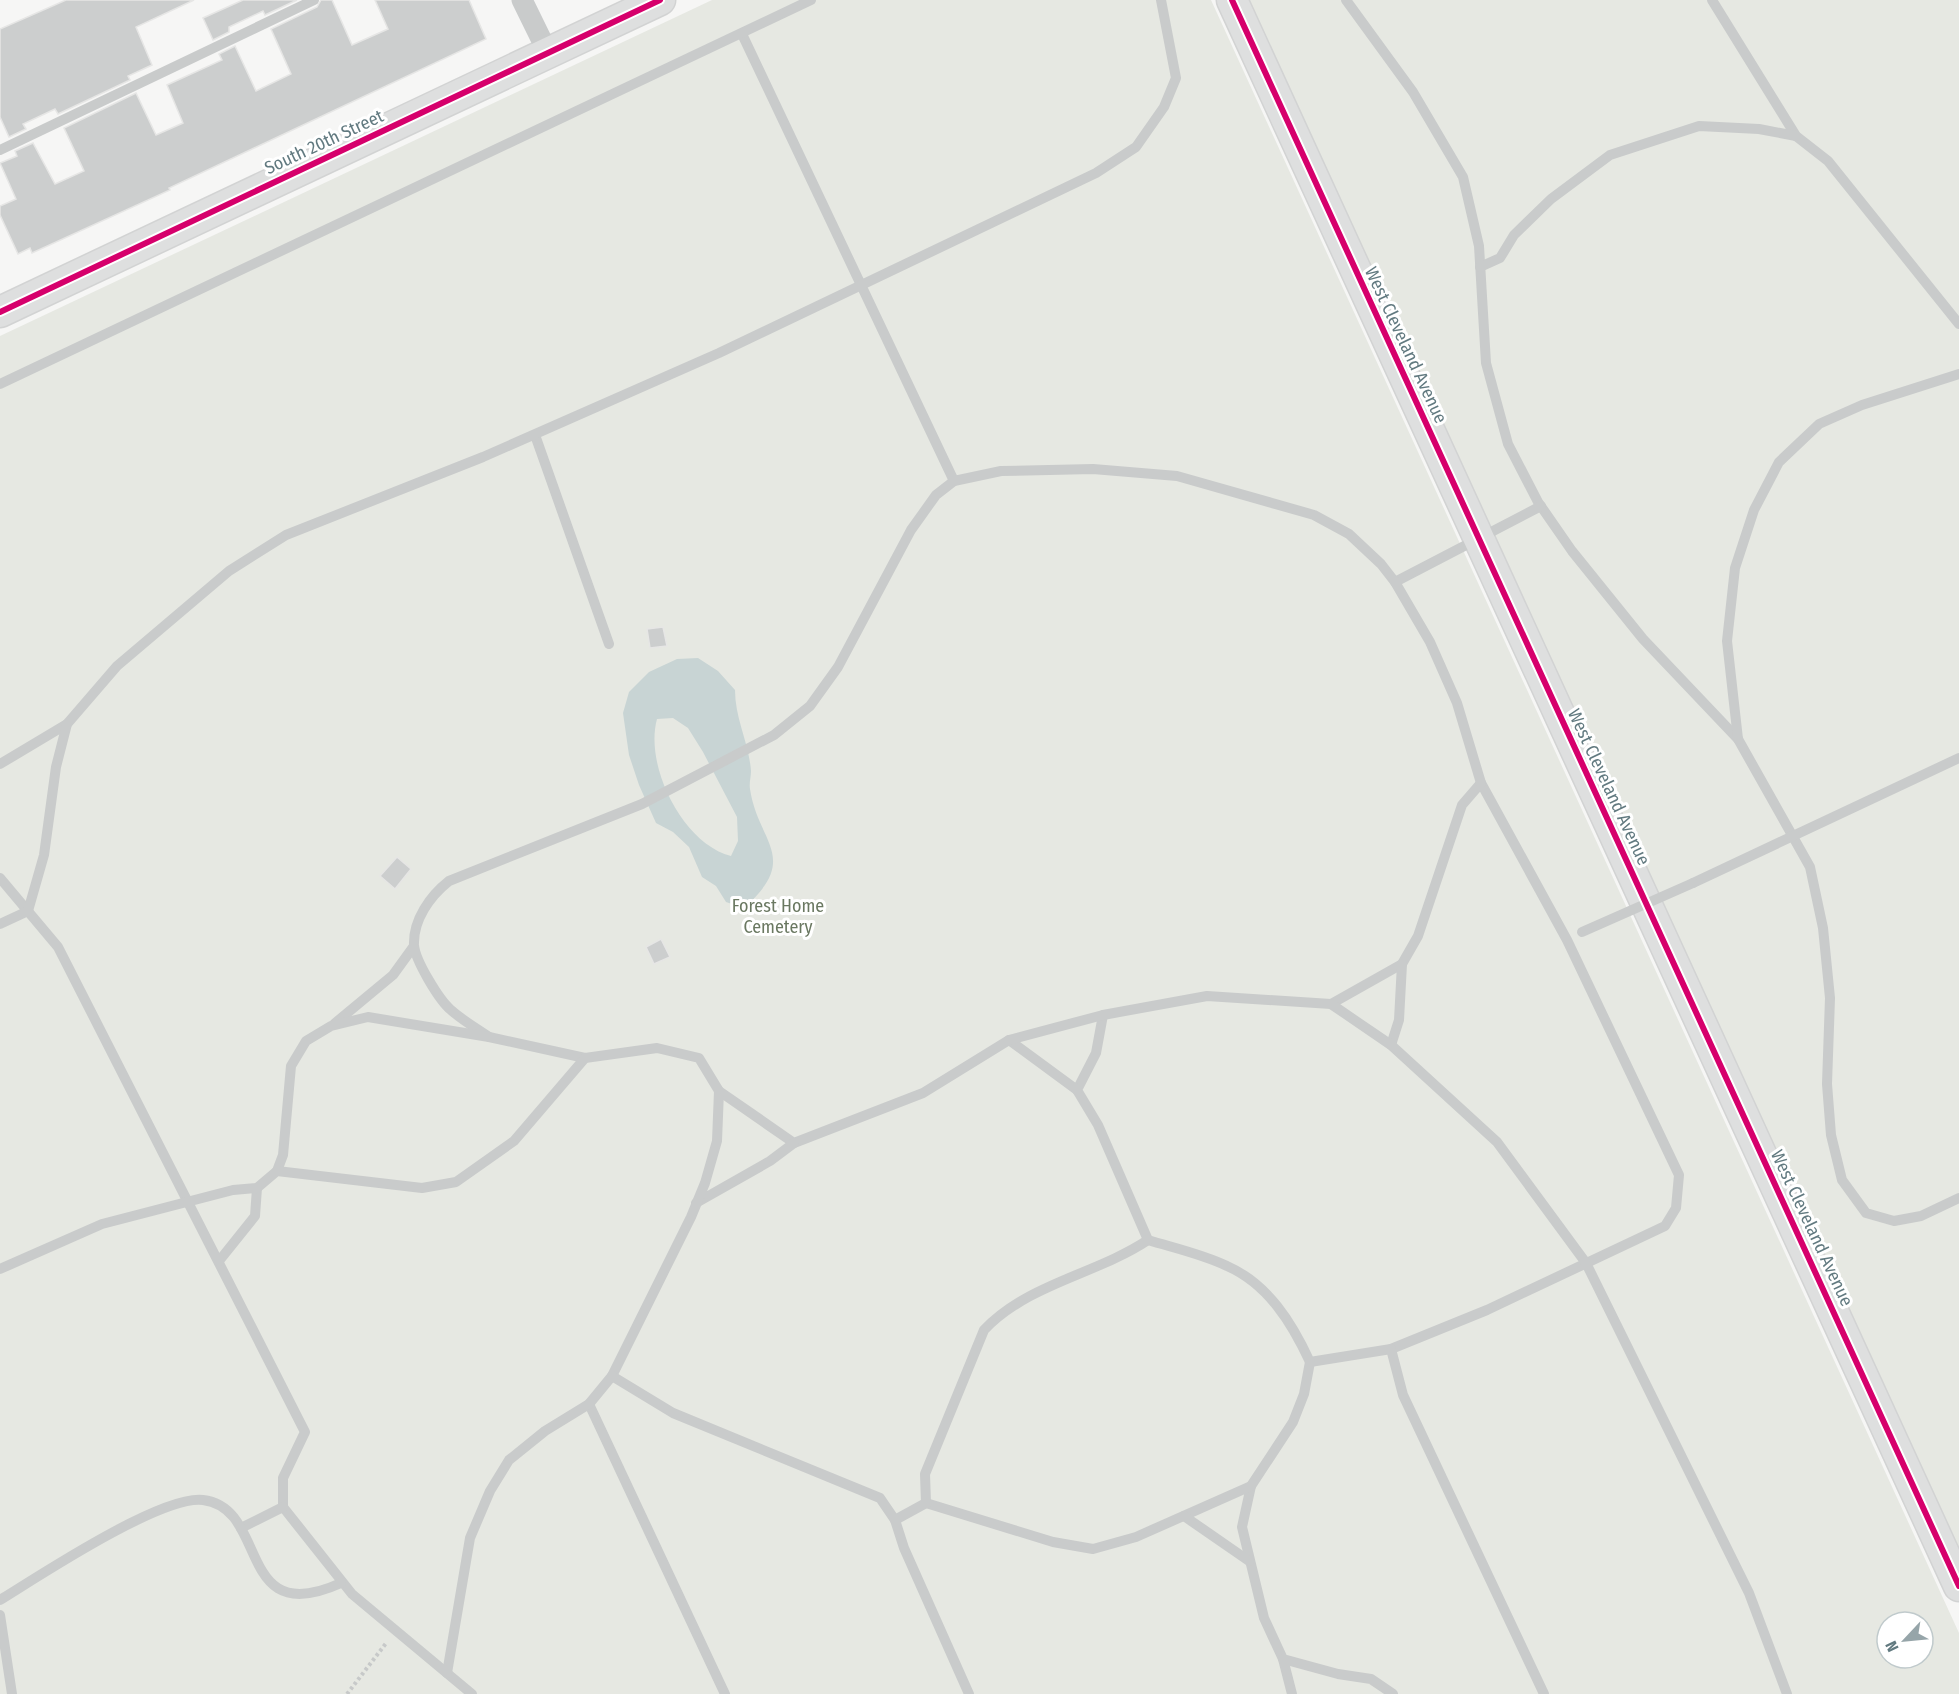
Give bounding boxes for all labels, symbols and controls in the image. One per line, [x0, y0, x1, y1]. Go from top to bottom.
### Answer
street label: South 20th Street [261, 105, 387, 179]
street label: West Cleveland Avenue [1360, 263, 1452, 427]
street label: West Cleveland Avenue [1563, 705, 1655, 869]
park label: Forest Home Cemetery [732, 895, 824, 938]
street label: West Cleveland Avenue [1766, 1146, 1858, 1310]
north arrow [1875, 1610, 1935, 1670]
text: N [1881, 1638, 1903, 1655]

